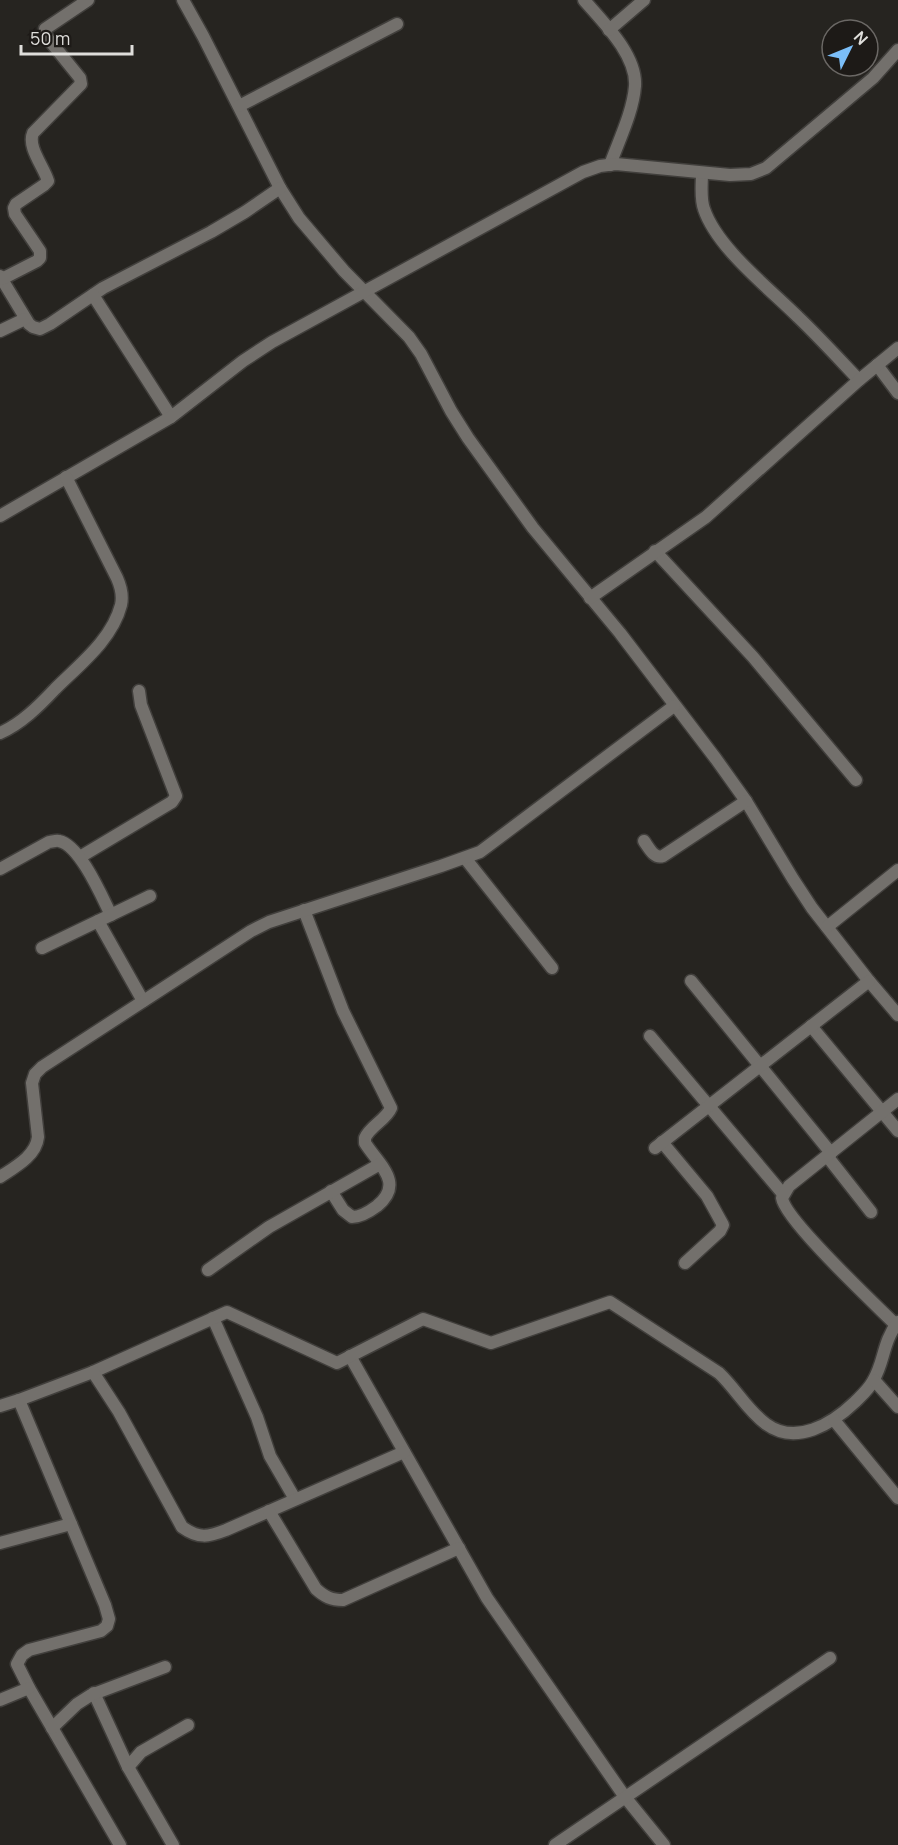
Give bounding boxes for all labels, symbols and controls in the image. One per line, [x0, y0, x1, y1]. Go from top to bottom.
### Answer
scale bar [21, 18, 132, 56]
north arrow [820, 18, 880, 78]
text: 50 m [30, 26, 70, 50]
text: N [849, 26, 873, 49]

